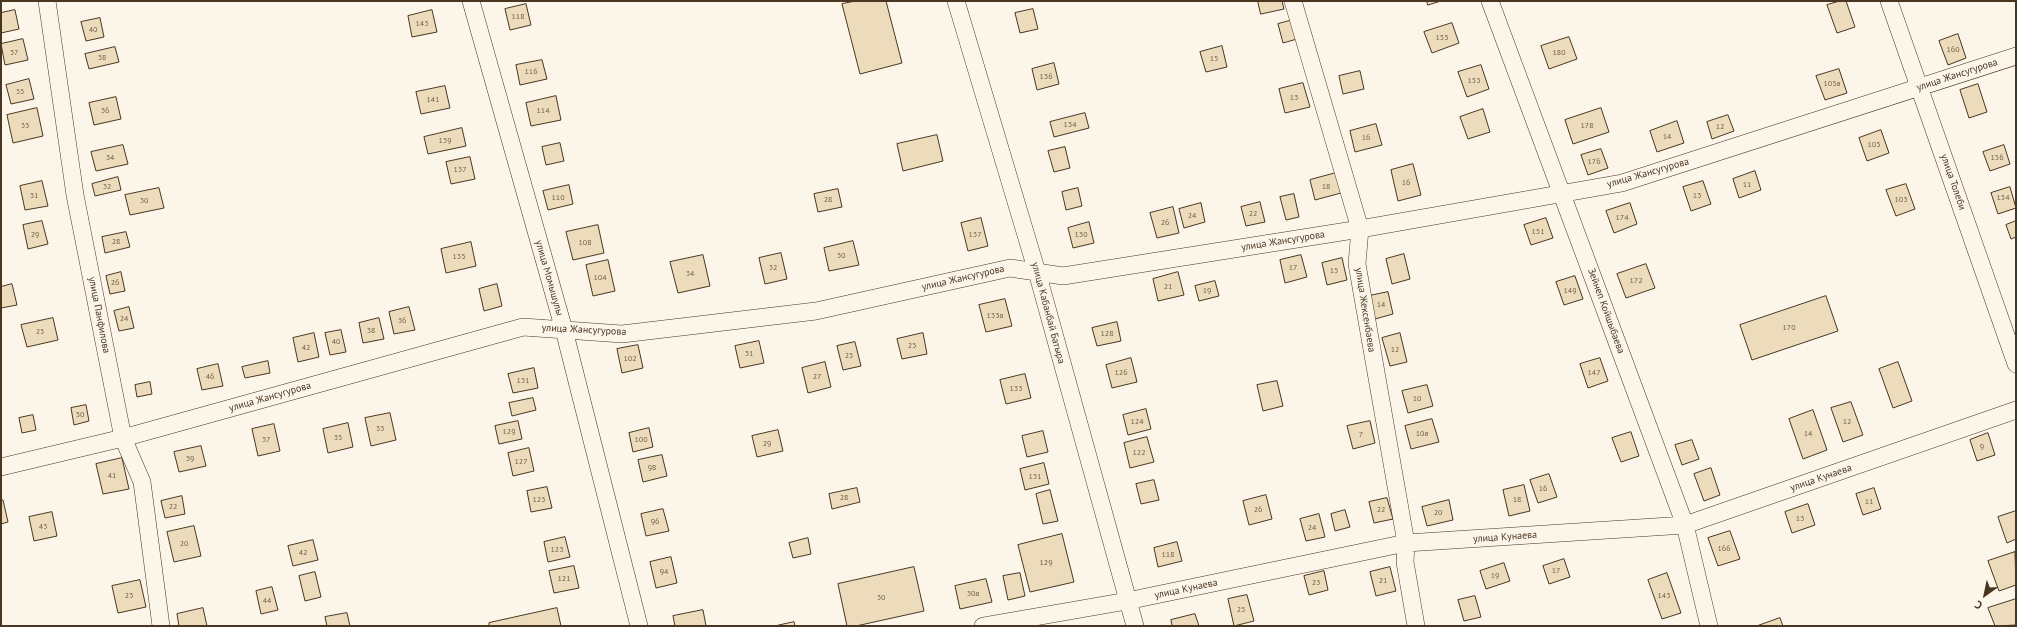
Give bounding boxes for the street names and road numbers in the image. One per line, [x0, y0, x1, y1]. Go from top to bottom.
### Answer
street label: улица Жансугурова [1915, 56, 1999, 94]
street label: улица Толеби [1938, 152, 1968, 212]
street label: улица Жансугурова [1606, 156, 1690, 190]
street label: улица Жансугурова [1240, 228, 1326, 254]
street label: улица Момышулы [532, 239, 566, 317]
street label: улица Кабанбай Батыра [1029, 261, 1067, 365]
street label: улица Жансугурова [920, 263, 1006, 293]
street label: улица Жексенбаева [1352, 267, 1378, 353]
street label: Зейнеп Койшыбаева [1585, 267, 1627, 355]
street label: улица Панфилова [86, 276, 112, 354]
street label: улица Жансугурова [541, 322, 627, 338]
street label: улица Жансугурова [228, 380, 312, 414]
street label: улица Кунаева [1789, 462, 1853, 494]
street label: улица Кунаева [1473, 529, 1537, 545]
street label: улица Кунаева [1153, 576, 1219, 602]

